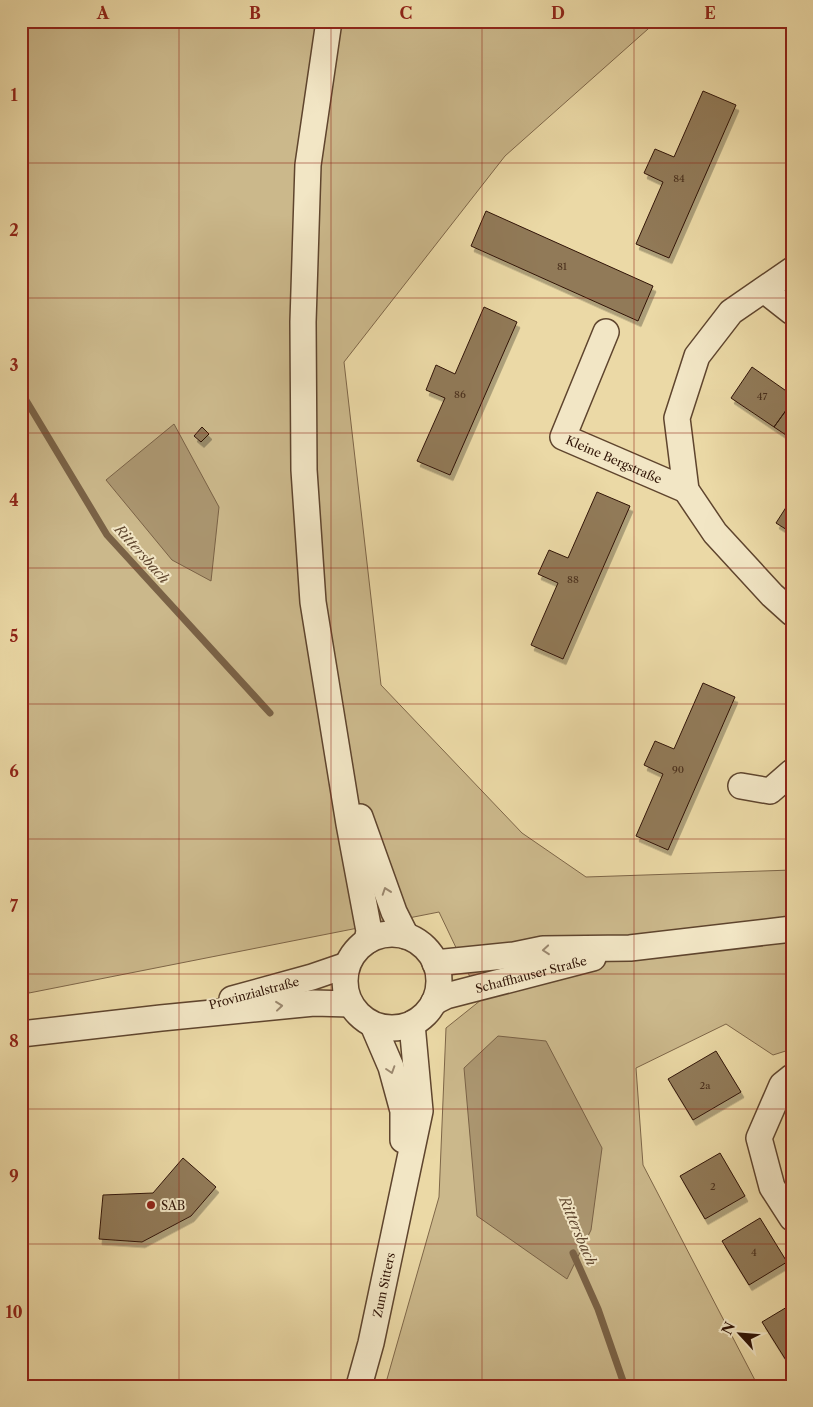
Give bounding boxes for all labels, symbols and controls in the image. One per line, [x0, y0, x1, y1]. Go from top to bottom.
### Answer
text: A [96, 3, 110, 23]
text: B [249, 3, 261, 23]
text: C [400, 3, 412, 23]
text: D [551, 3, 565, 23]
text: E [704, 3, 716, 23]
text: 1 [10, 85, 18, 105]
house number: 84 [673, 172, 685, 185]
text: 2 [9, 220, 19, 240]
house number: 81 [557, 260, 568, 273]
text: 3 [9, 355, 19, 375]
house number: 86 [454, 388, 466, 401]
house number: 47 [757, 390, 767, 403]
street label: Kleine Bergstraße [564, 432, 665, 486]
text: 4 [9, 490, 19, 510]
water label: Rittersbach [110, 520, 173, 587]
house number: 88 [567, 573, 579, 586]
text: 5 [10, 626, 19, 646]
text: 6 [9, 761, 19, 781]
house number: 90 [672, 763, 684, 776]
one-way arrow [382, 888, 392, 896]
text: 7 [10, 896, 19, 916]
one-way arrow [542, 944, 550, 955]
street label: Schaffhauser Straße [474, 952, 588, 996]
street label: Provinzialstraße [207, 974, 301, 1012]
one-way arrow [276, 1001, 284, 1012]
text: 8 [9, 1031, 19, 1051]
one-way arrow [386, 1065, 396, 1074]
house number: 2a [699, 1079, 711, 1092]
text: 9 [9, 1166, 19, 1186]
house number: 2 [710, 1180, 716, 1193]
water label: Rittersbach [555, 1193, 601, 1268]
place label: SAB [161, 1198, 185, 1213]
marker: SAB [145, 1199, 157, 1211]
house number: 4 [751, 1246, 757, 1259]
street label: Zum Sitters [369, 1251, 397, 1319]
text: 10 [5, 1302, 23, 1322]
north arrow [716, 1310, 766, 1360]
text: N [718, 1319, 739, 1338]

